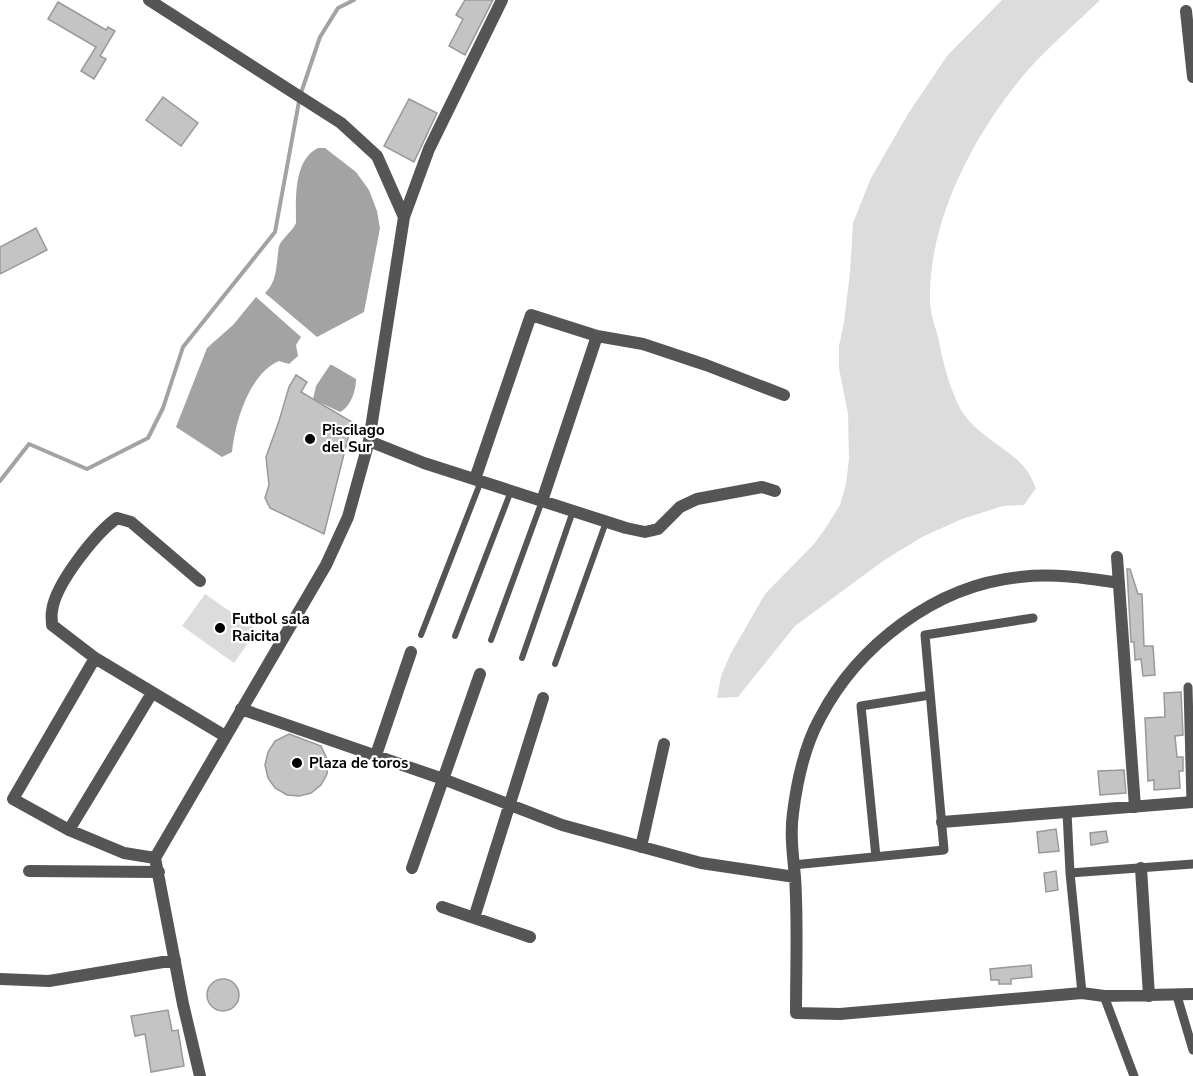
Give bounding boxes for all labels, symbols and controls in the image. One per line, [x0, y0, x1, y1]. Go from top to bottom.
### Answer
place label: Piscilago del Sur [322, 420, 385, 457]
marker: Piscilago del Sur [303, 432, 317, 446]
place label: Futbol sala Raicita [232, 609, 310, 646]
marker: Futbol sala Raicita [213, 621, 227, 635]
place label: Plaza de toros [309, 753, 408, 773]
marker: Plaza de toros [290, 756, 304, 770]

